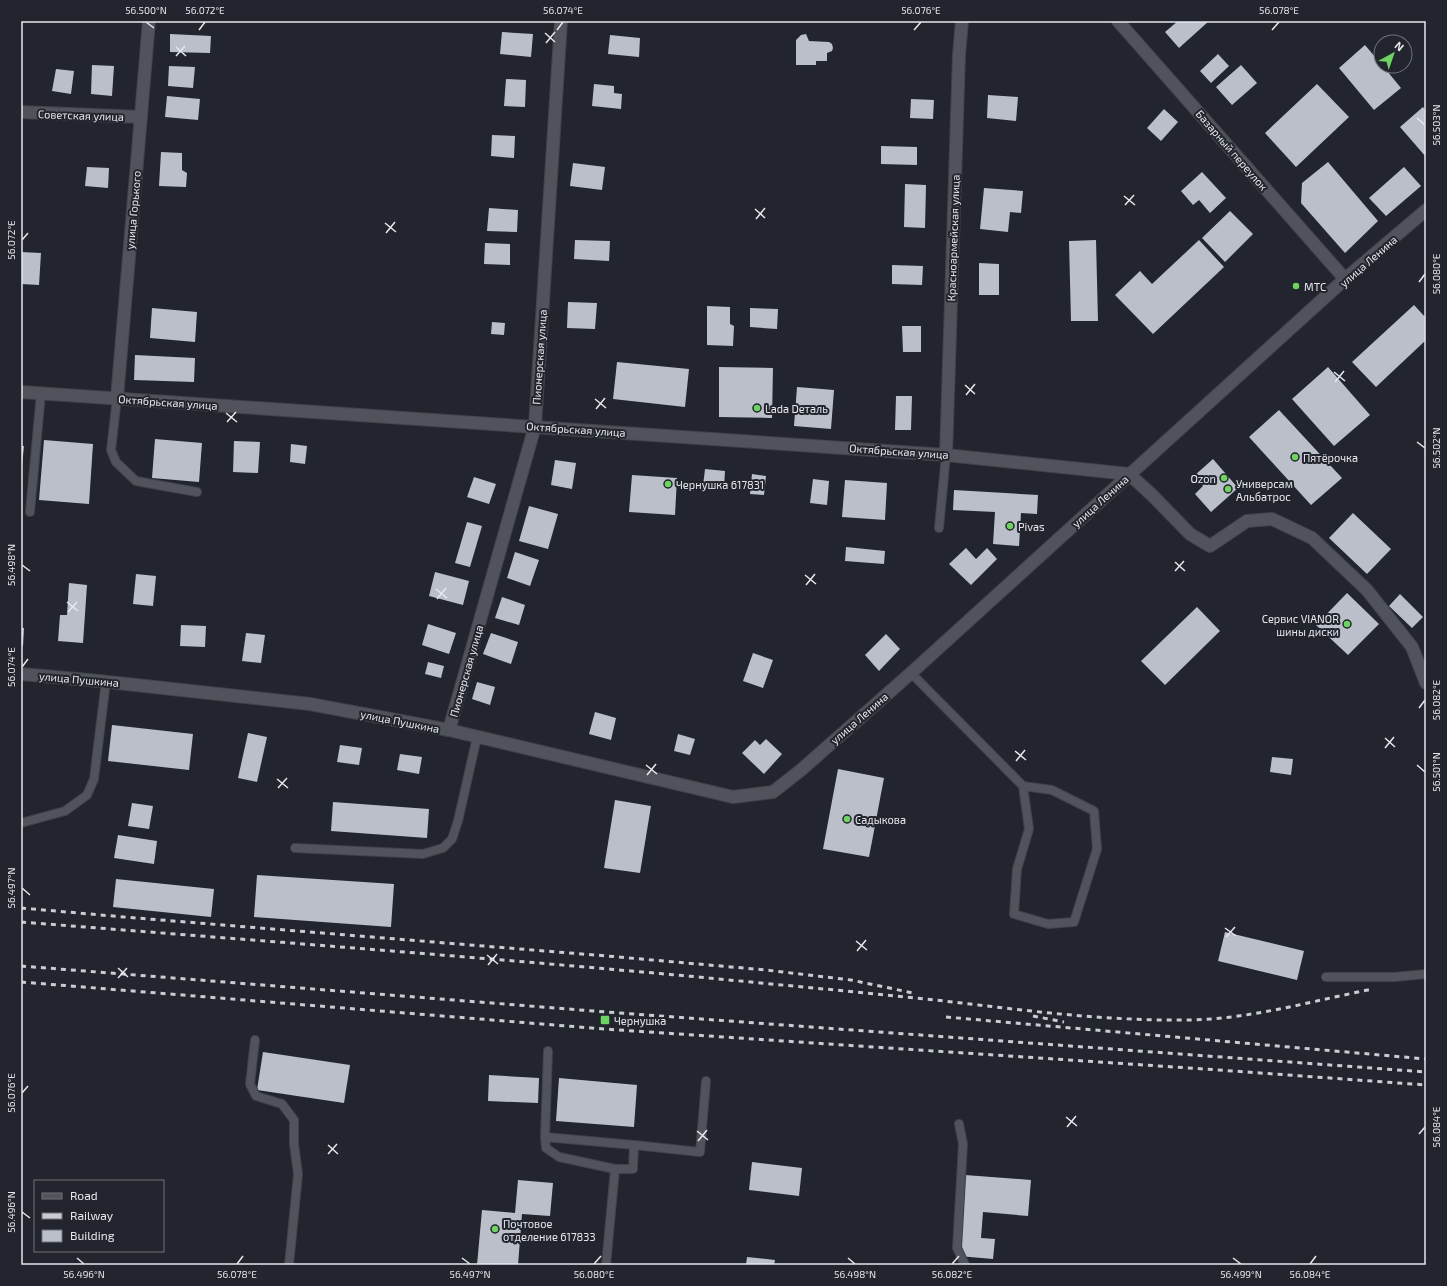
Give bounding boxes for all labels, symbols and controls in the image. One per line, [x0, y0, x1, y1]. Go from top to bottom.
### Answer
text: 56.500°N [125, 4, 167, 16]
text: 56.072°E [185, 4, 225, 16]
text: 56.074°E [543, 4, 583, 16]
text: 56.076°E [901, 4, 941, 16]
text: 56.078°E [1259, 4, 1299, 16]
north arrow [1373, 34, 1413, 74]
text: N [1393, 38, 1407, 54]
text: 56.503°N [1430, 105, 1442, 146]
street label: Советская улица [38, 107, 124, 124]
street label: Базарный переулок [1193, 107, 1271, 194]
street label: улица Горького [123, 170, 144, 250]
street label: Красноармейская улица [944, 174, 963, 302]
text: 56.072°E [5, 220, 17, 260]
street label: улица Ленина [1337, 233, 1400, 290]
text: 56.080°E [1430, 253, 1442, 294]
place label: МТС [1304, 280, 1326, 293]
marker: МТС [1291, 281, 1301, 291]
street label: Пионерская улица [529, 309, 550, 405]
street label: Октябрьская улица [118, 392, 218, 413]
place label: Lada Dеталь [765, 402, 828, 415]
marker: Lada Dеталь [752, 403, 762, 413]
street label: Октябрьская улица [526, 419, 626, 440]
text: 56.502°N [1430, 427, 1442, 469]
street label: Октябрьская улица [849, 441, 949, 462]
place label: Пятёрочка [1303, 451, 1358, 464]
marker: Пятёрочка [1290, 452, 1300, 462]
street label: улица Ленина [1069, 472, 1132, 531]
place label: Ozon [1190, 472, 1216, 485]
marker: Ozon [1219, 473, 1229, 483]
place label: Универсам Альбатрос [1236, 477, 1293, 503]
place label: Чернушка 617831 [676, 478, 764, 492]
marker: Чернушка 617831 [663, 479, 673, 489]
marker: Универсам Альбатрос [1223, 484, 1233, 494]
place label: Pivas [1018, 520, 1045, 533]
marker: Pivas [1005, 521, 1015, 531]
text: 56.498°N [5, 544, 17, 586]
place label: Сервис VIANOR шины диски [1262, 612, 1339, 638]
marker: Сервис VIANOR шины диски [1342, 619, 1352, 629]
street label: Пионерская улица [447, 623, 486, 719]
text: 56.074°E [5, 647, 17, 687]
street label: улица Пушкина [38, 669, 119, 690]
text: 56.082°E [1430, 679, 1442, 720]
street label: улица Ленина [828, 690, 891, 747]
street label: улица Пушкина [359, 707, 441, 736]
text: 56.501°N [1430, 752, 1442, 792]
place label: Садыкова [855, 813, 906, 826]
marker: Садыкова [842, 814, 852, 824]
text: 56.497°N [5, 868, 17, 908]
marker: Чернушка [599, 1014, 611, 1026]
place label: Чернушка [614, 1014, 666, 1028]
text: 56.076°E [5, 1073, 17, 1113]
text: 56.084°E [1430, 1106, 1442, 1147]
legend [34, 1180, 164, 1252]
text: Road [70, 1188, 98, 1202]
text: 56.496°N [5, 1191, 17, 1233]
text: Railway [70, 1208, 114, 1222]
place label: Почтовое отделение 617833 [503, 1217, 596, 1243]
marker: Почтовое отделение 617833 [490, 1224, 500, 1234]
text: Building [70, 1228, 115, 1242]
text: 56.496°N [63, 1268, 105, 1280]
text: 56.078°E [217, 1268, 257, 1280]
text: 56.497°N [450, 1268, 490, 1280]
text: 56.080°E [574, 1268, 615, 1280]
text: 56.498°N [834, 1268, 876, 1280]
text: 56.082°E [932, 1268, 973, 1280]
text: 56.499°N [1220, 1268, 1262, 1280]
text: 56.084°E [1290, 1268, 1331, 1280]

